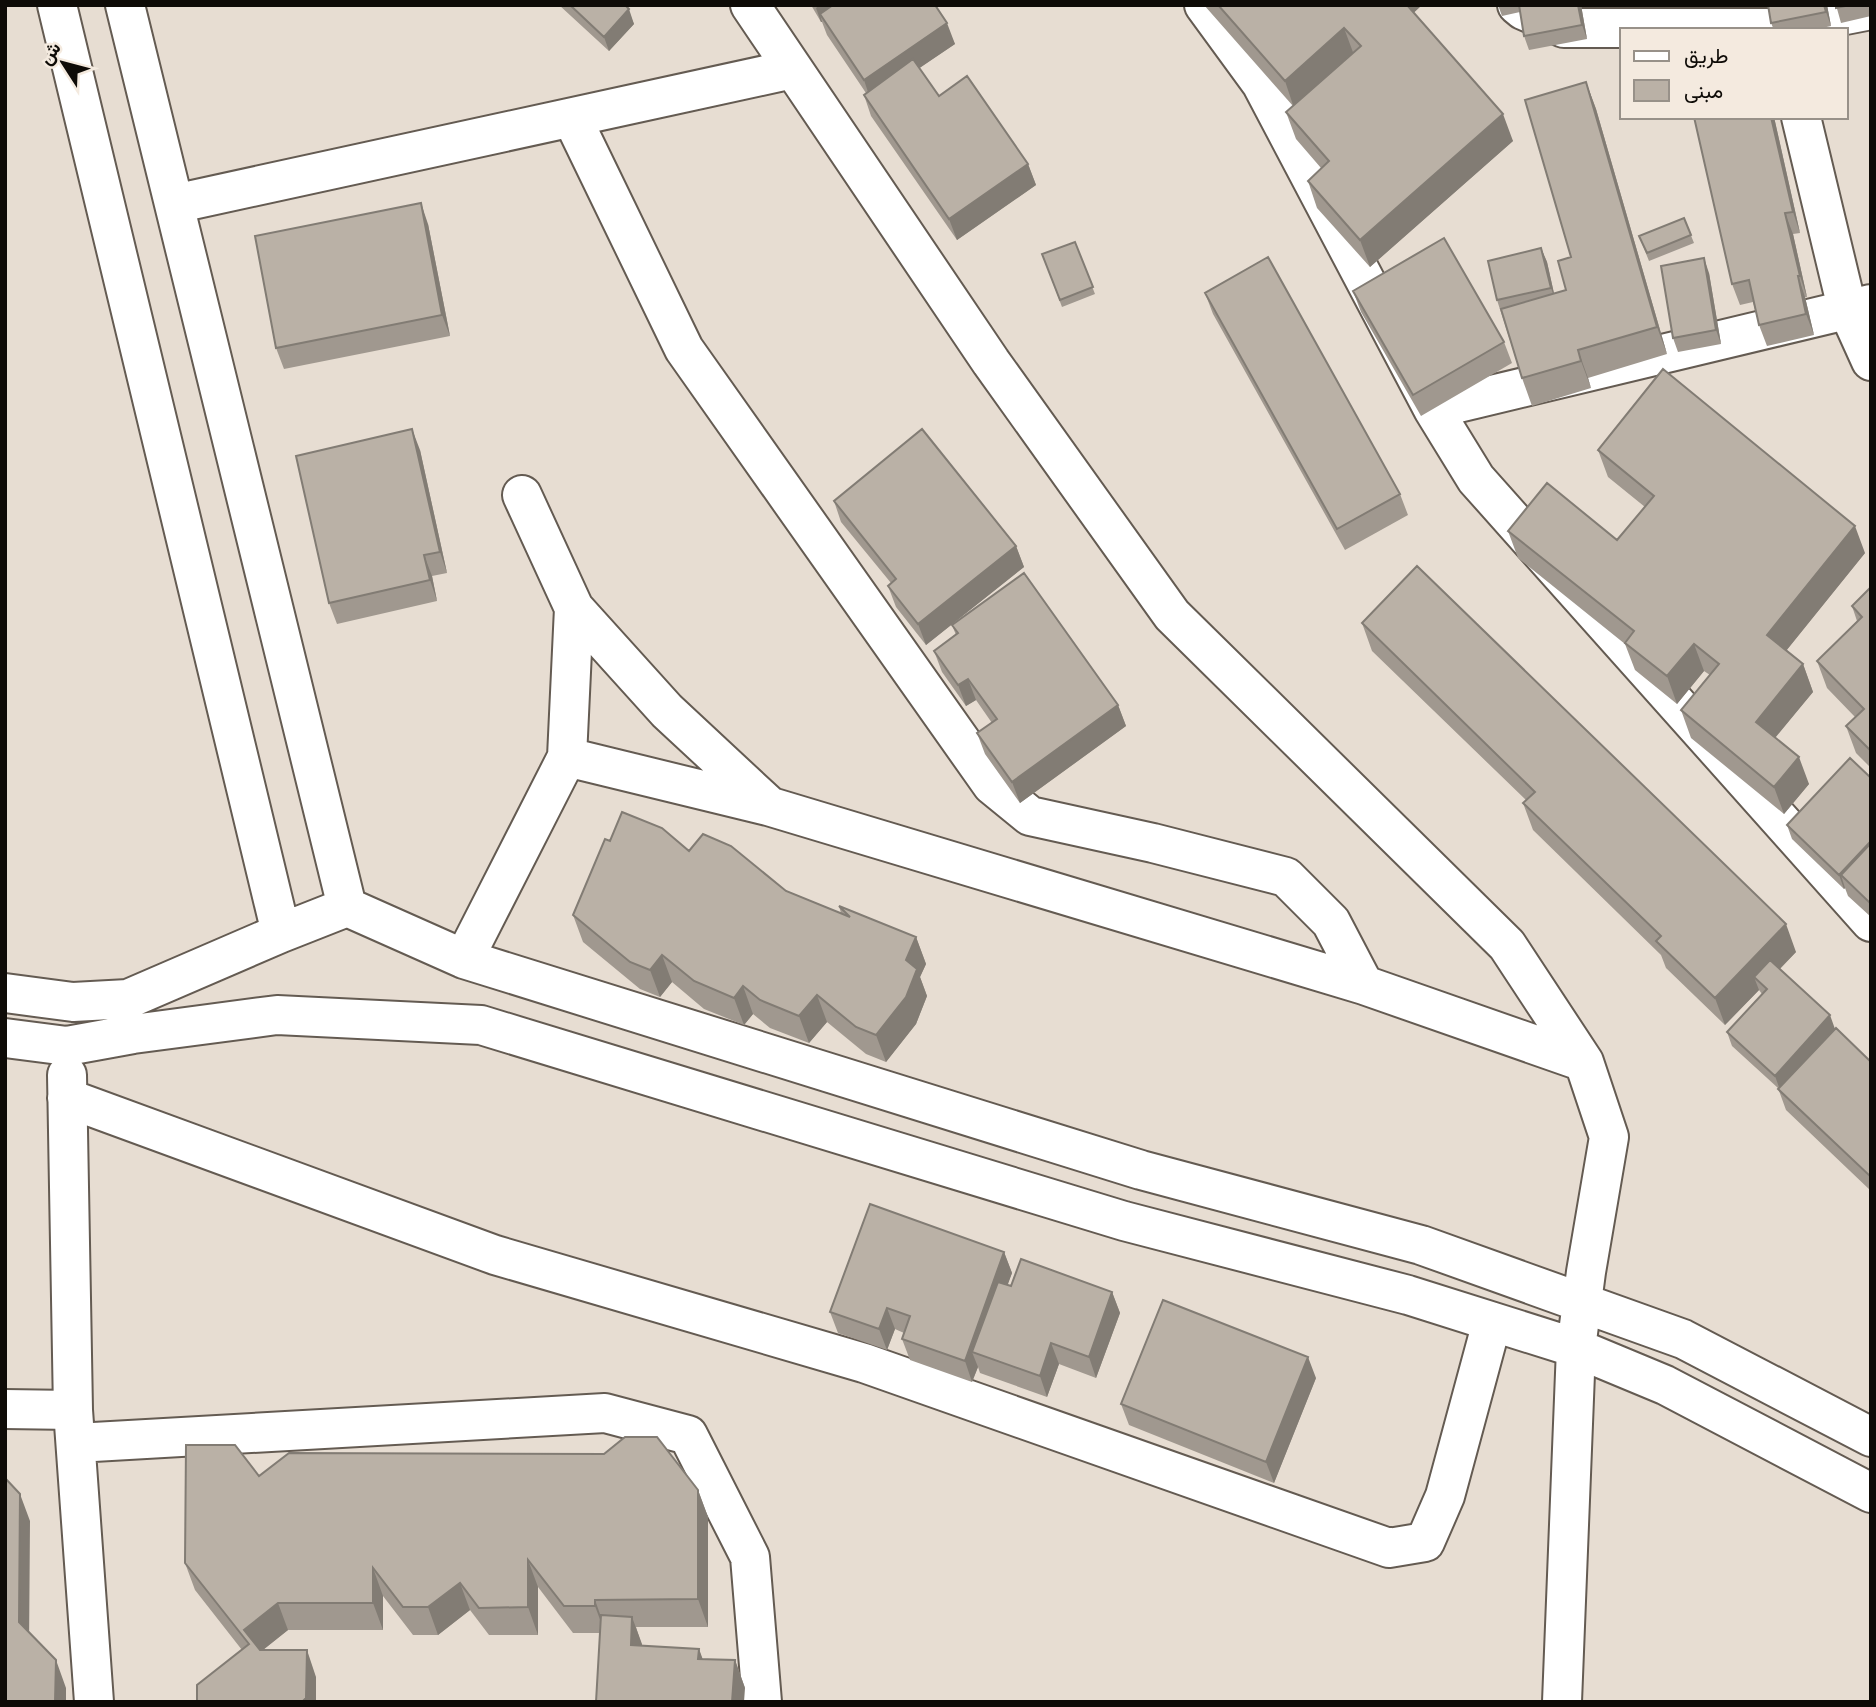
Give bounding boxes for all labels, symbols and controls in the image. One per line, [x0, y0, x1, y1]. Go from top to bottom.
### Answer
north arrow [28, 28, 98, 98]
legend [1620, 28, 1848, 119]
text: ش [34, 37, 66, 69]
text: طريق [1684, 44, 1729, 69]
text: مبنى [1684, 79, 1723, 103]

